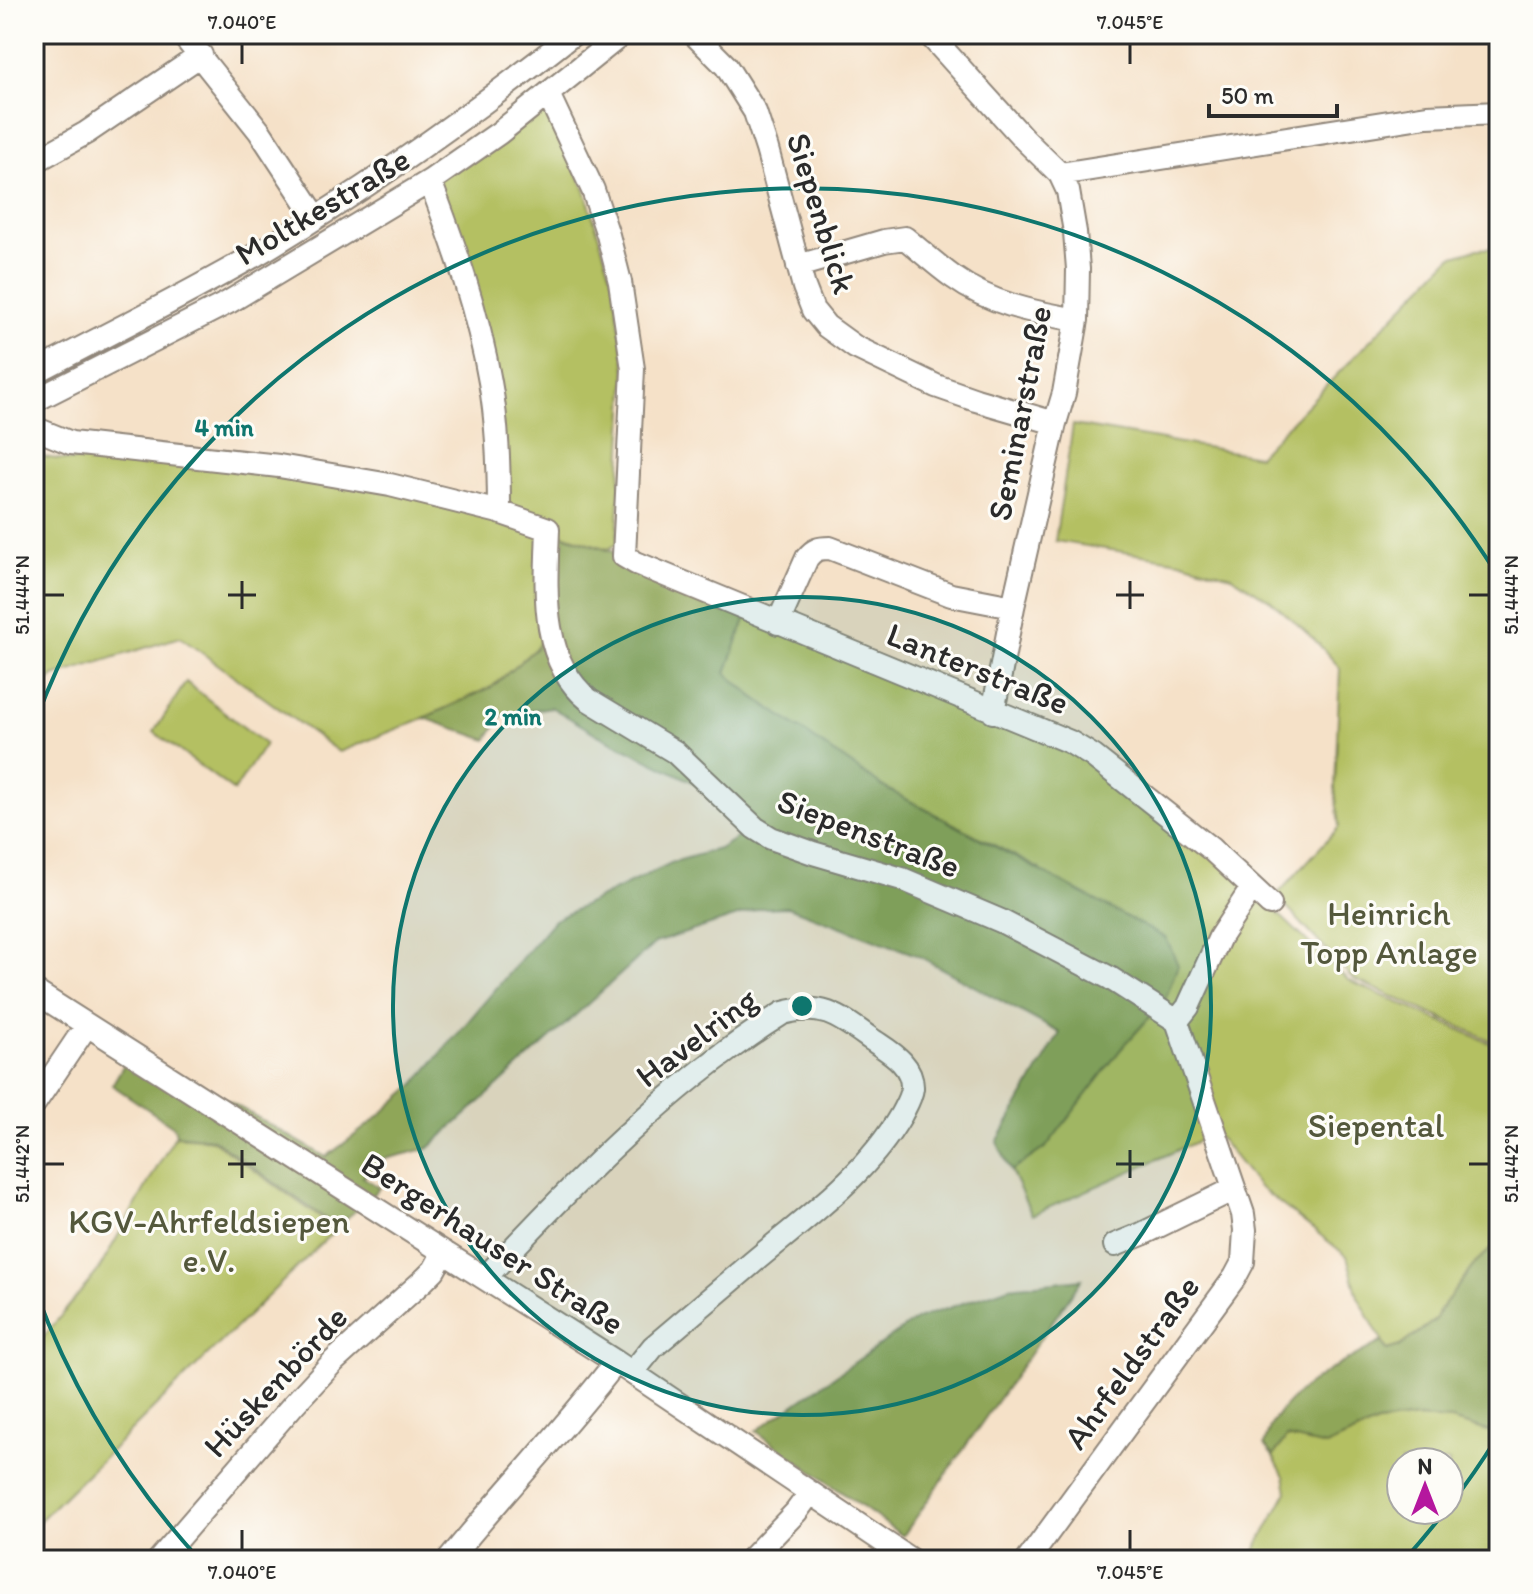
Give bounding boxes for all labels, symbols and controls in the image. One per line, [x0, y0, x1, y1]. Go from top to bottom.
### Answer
text: 7.040°E [208, 10, 276, 34]
text: 7.045°E [1097, 10, 1163, 34]
scale bar [1209, 68, 1337, 118]
text: 50 m [1221, 81, 1274, 110]
street label: Siepenblick [778, 128, 865, 299]
street label: Moltkestraße [228, 138, 417, 275]
street label: Seminarstraße [979, 302, 1060, 524]
text: 4 min [195, 413, 254, 442]
text: 51.444°N [10, 555, 34, 635]
text: 51.444°N [1499, 555, 1523, 635]
street label: Lanterstraße [881, 613, 1075, 724]
text: 2 min [484, 702, 542, 731]
street label: Siepenstraße [772, 780, 966, 887]
park label: Heinrich Topp Anlage [1300, 893, 1478, 973]
street label: Havelring [628, 978, 766, 1096]
centre of rings [788, 992, 816, 1020]
park label: Siepental [1308, 1105, 1445, 1146]
text: 51.442°N [10, 1125, 34, 1203]
text: 51.442°N [1499, 1125, 1523, 1203]
street label: Bergerhauser Straße [354, 1143, 632, 1344]
park label: KGV-Ahrfeldsiepen e.V. [68, 1201, 350, 1281]
street label: Ahrfeldstraße [1055, 1267, 1208, 1457]
street label: Hüskenbörde [195, 1297, 356, 1466]
north arrow [1385, 1446, 1465, 1526]
text: N [1418, 1453, 1432, 1480]
text: 7.040°E [208, 1560, 276, 1584]
text: 7.045°E [1097, 1560, 1163, 1584]

